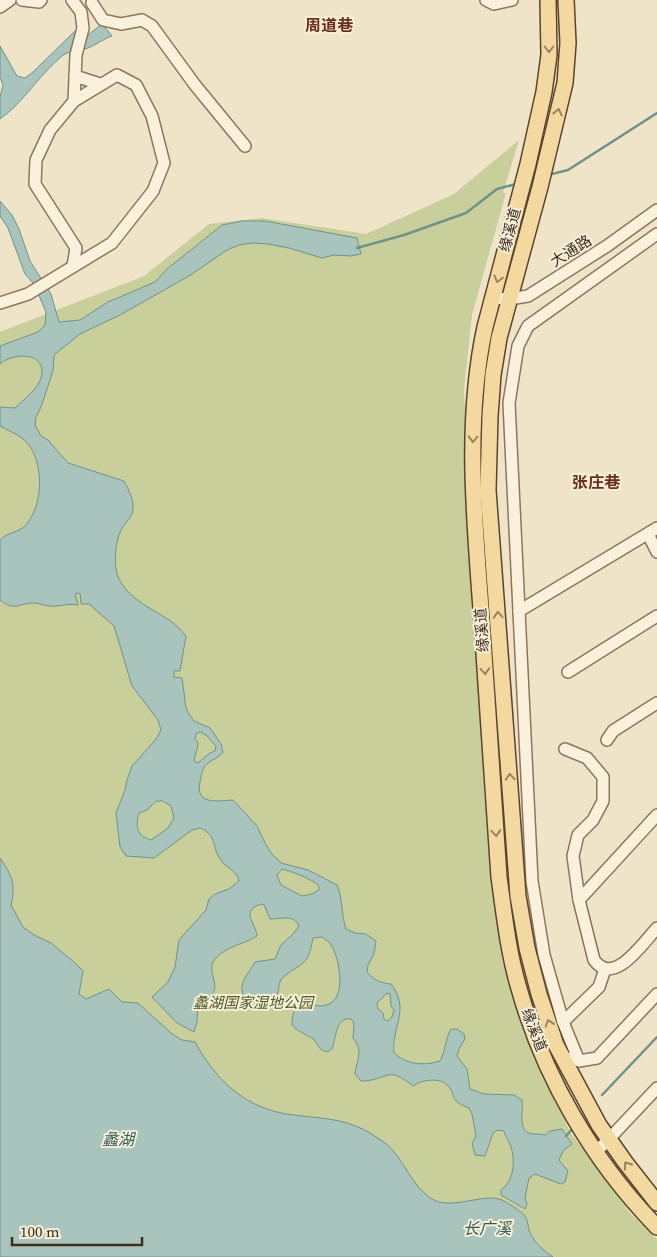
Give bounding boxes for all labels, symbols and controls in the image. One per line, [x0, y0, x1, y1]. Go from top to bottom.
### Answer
district label: 周道巷 [305, 14, 354, 36]
one-way arrow [544, 45, 554, 53]
one-way arrow [552, 107, 563, 116]
street label: 缘溪道 [494, 205, 525, 254]
street label: 大通路 [546, 230, 595, 271]
one-way arrow [493, 274, 503, 282]
one-way arrow [468, 435, 479, 443]
district label: 张庄巷 [572, 471, 621, 493]
street label: 缘溪道 [469, 607, 494, 653]
one-way arrow [492, 611, 503, 619]
one-way arrow [479, 667, 490, 675]
one-way arrow [504, 773, 515, 781]
one-way arrow [491, 829, 502, 837]
park label: 蠡湖国家湿地公园 [193, 992, 315, 1013]
street label: 缘溪道 [517, 1005, 552, 1055]
one-way arrow [544, 1019, 554, 1028]
water label: 蠡湖 [102, 1128, 137, 1150]
one-way arrow [624, 1161, 633, 1171]
scale bar [12, 1214, 142, 1246]
water label: 长广溪 [463, 1217, 513, 1239]
text: 100 m [20, 1221, 60, 1242]

